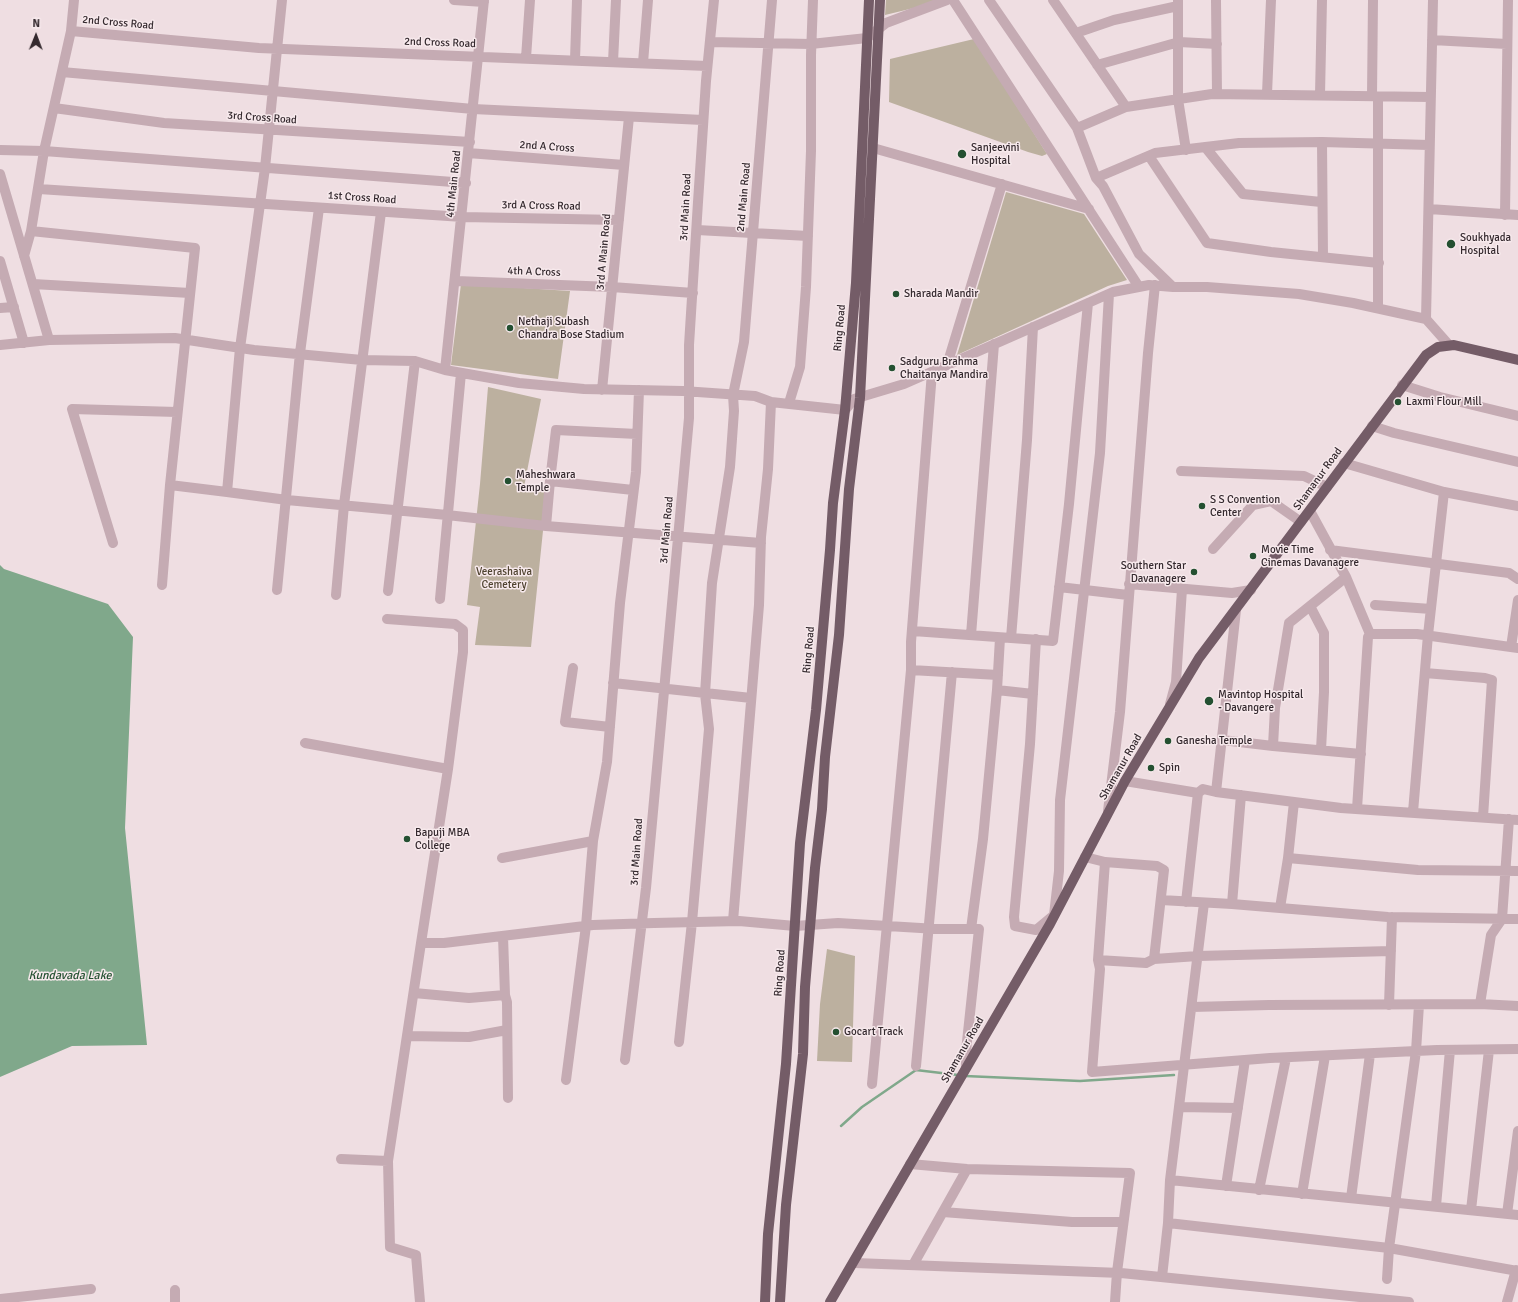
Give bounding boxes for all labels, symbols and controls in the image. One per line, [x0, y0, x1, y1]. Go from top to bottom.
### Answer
street label: 2nd Cross Road [82, 13, 154, 33]
north arrow [16, 16, 56, 56]
text: N [32, 17, 40, 30]
street label: 2nd Cross Road [404, 35, 476, 51]
street label: 3rd Cross Road [227, 109, 297, 127]
street label: 2nd A Cross [519, 138, 575, 156]
place label: Sanjeevini Hospital [971, 141, 1019, 167]
marker: Sanjeevini Hospital [956, 148, 968, 160]
street label: 4th Main Road [444, 150, 464, 218]
street label: 2nd Main Road [734, 162, 754, 232]
street label: 3rd Main Road [678, 173, 694, 241]
street label: 1st Cross Road [327, 189, 397, 207]
street label: 3rd A Cross Road [501, 199, 581, 213]
street label: 3rd A Main Road [594, 213, 614, 291]
place label: Soukhyada Hospital [1460, 231, 1511, 257]
marker: Soukhyada Hospital [1445, 238, 1457, 250]
street label: 4th A Cross [507, 264, 561, 280]
place label: Sharada Mandir [904, 287, 978, 301]
marker: Sharada Mandir [891, 289, 901, 299]
street label: Ring Road [831, 304, 849, 352]
place label: Nethaji Subash Chandra Bose Stadium [518, 315, 624, 341]
marker: Nethaji Subash Chandra Bose Stadium [505, 323, 515, 333]
place label: Sadguru Brahma Chaitanya Mandira [900, 355, 988, 381]
marker: Sadguru Brahma Chaitanya Mandira [887, 363, 897, 373]
place label: Laxmi Flour Mill [1406, 395, 1482, 409]
marker: Laxmi Flour Mill [1393, 397, 1403, 407]
street label: Shamanur Road [1291, 445, 1345, 513]
place label: Maheshwara Temple [516, 468, 576, 494]
marker: Maheshwara Temple [503, 476, 513, 486]
place label: S S Convention Center [1210, 493, 1280, 519]
street label: 3rd Main Road [657, 496, 677, 564]
marker: S S Convention Center [1197, 501, 1207, 511]
place label: Movie Time Cinemas Davanagere [1261, 543, 1359, 569]
marker: Movie Time Cinemas Davanagere [1248, 551, 1258, 561]
place label: Southern Star Davanagere [1121, 559, 1186, 585]
park label: Veerashaiva Cemetery [476, 565, 532, 591]
marker: Southern Star Davanagere [1189, 567, 1199, 577]
street label: Ring Road [800, 626, 818, 674]
place label: Mavintop Hospital - Davangere [1218, 688, 1303, 714]
marker: Mavintop Hospital - Davangere [1203, 695, 1215, 707]
street label: Shamanur Road [1097, 732, 1145, 802]
place label: Ganesha Temple [1176, 734, 1252, 748]
marker: Ganesha Temple [1163, 736, 1173, 746]
place label: Spin [1159, 761, 1180, 775]
marker: Spin [1146, 763, 1156, 773]
street label: 3rd Main Road [628, 818, 646, 886]
place label: Bapuji MBA College [415, 826, 470, 852]
marker: Bapuji MBA College [402, 834, 412, 844]
street label: Ring Road [772, 949, 788, 997]
water label: Kundavada Lake [29, 969, 111, 983]
street label: Shamanur Road [939, 1015, 987, 1085]
place label: Gocart Track [844, 1025, 903, 1039]
marker: Gocart Track [831, 1027, 841, 1037]

